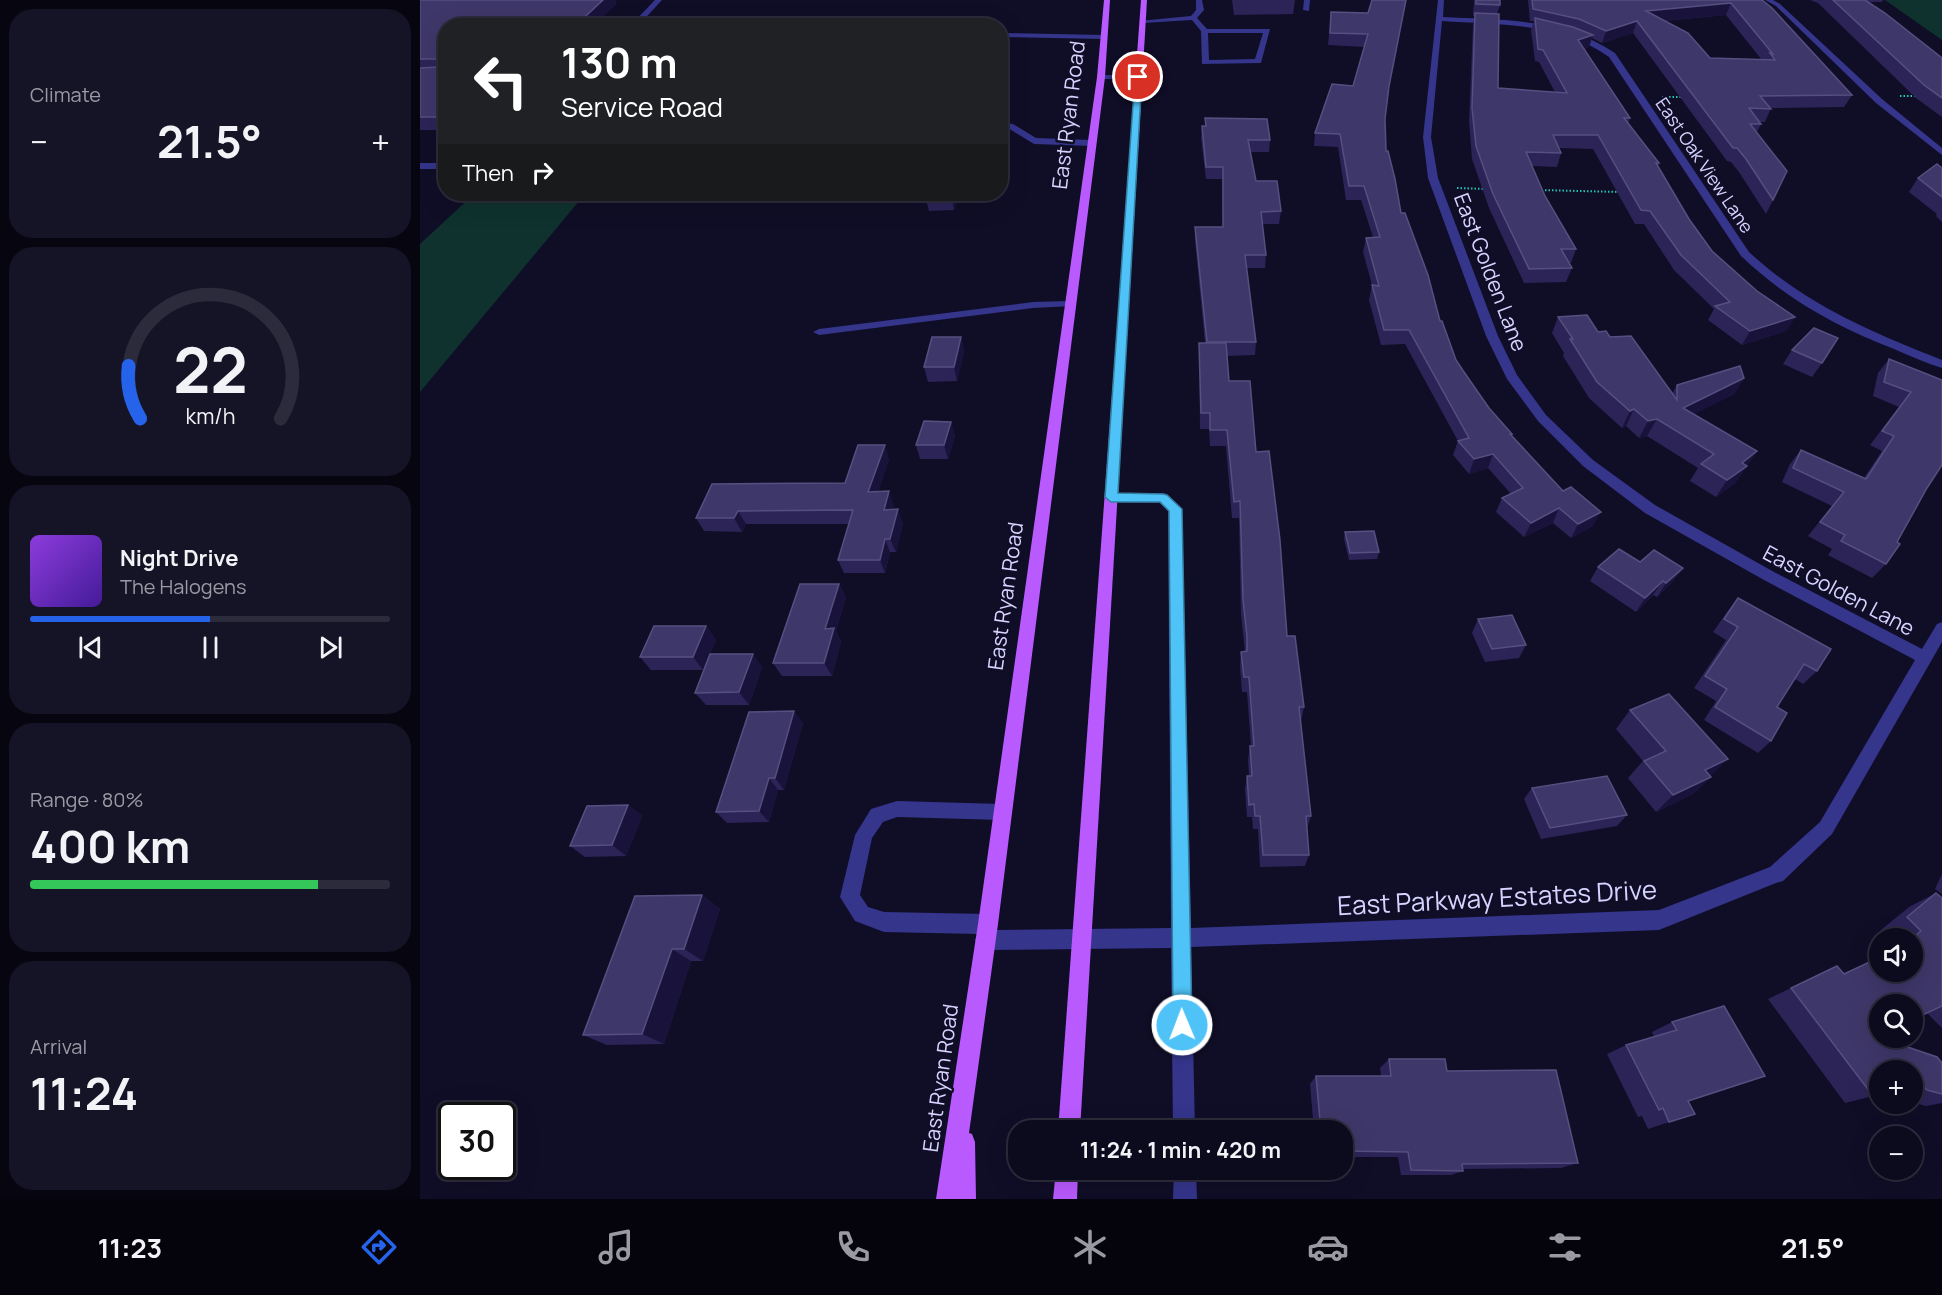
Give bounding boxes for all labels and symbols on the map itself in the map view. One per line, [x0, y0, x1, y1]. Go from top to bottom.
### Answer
street label: East Ryan Road [1045, 39, 1091, 191]
pin [1112, 51, 1163, 102]
street label: East Oak View Lane [1651, 93, 1759, 237]
street label: East Golden Lane [1448, 189, 1534, 355]
street label: East Ryan Road [981, 520, 1029, 672]
street label: East Golden Lane [1758, 538, 1920, 642]
street label: East Parkway Estates Drive [1336, 871, 1658, 923]
position arrow [1150, 993, 1214, 1057]
street label: East Ryan Road [916, 1002, 964, 1154]
speed limit sign: 30 [438, 1102, 516, 1180]

